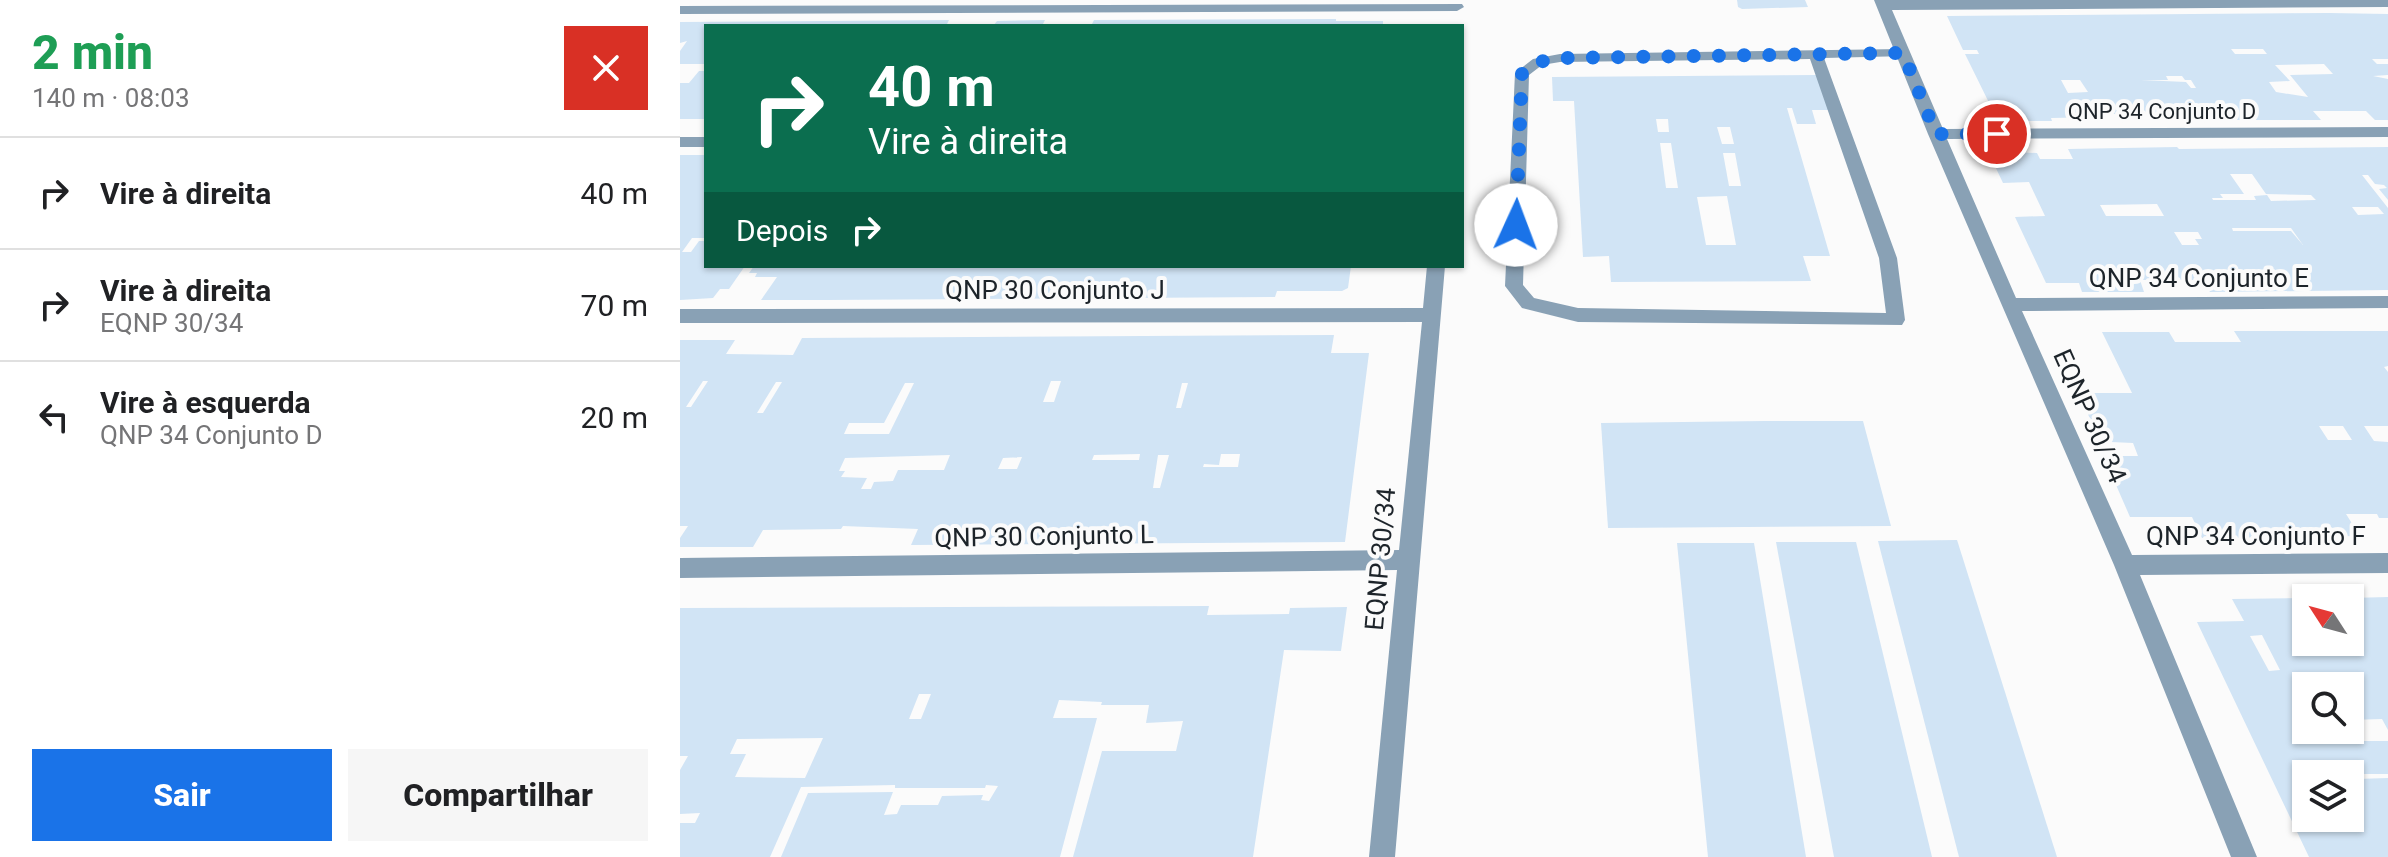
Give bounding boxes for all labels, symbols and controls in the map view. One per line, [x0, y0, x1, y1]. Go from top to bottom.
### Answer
text: 2 min [32, 24, 153, 81]
button: close [564, 26, 648, 110]
text: 40 m [868, 54, 995, 120]
icon: right [736, 56, 840, 160]
text: 140 m · 08:03 [32, 83, 190, 113]
street label: QNP 34 Conjunto D [2068, 99, 2256, 124]
pin [1963, 100, 2031, 168]
icon: arrive [1975, 112, 2019, 156]
text: Vire à direita [868, 121, 1068, 163]
icon: right [32, 171, 76, 215]
text: Vire à direita [100, 176, 271, 211]
text: 40 m [581, 176, 648, 211]
position arrow [1474, 183, 1558, 267]
icon: right [844, 208, 888, 252]
text: Depois [736, 213, 828, 248]
street label: QNP 34 Conjunto E [2089, 263, 2309, 293]
text: Vire à direita [100, 273, 271, 308]
street label: QNP 30 Conjunto J [945, 275, 1165, 305]
icon: right [32, 283, 76, 327]
text: 70 m [581, 288, 648, 323]
text: EQNP 30/34 [100, 308, 243, 338]
street label: EQNP 30/34 [2047, 344, 2133, 488]
text: Vire à esquerda [100, 385, 311, 420]
icon: left [32, 395, 76, 439]
text: 20 m [581, 400, 648, 435]
text: QNP 34 Conjunto D [100, 420, 323, 450]
street label: EQNP 30/34 [1359, 486, 1401, 632]
street label: QNP 30 Conjunto L [934, 519, 1154, 553]
street label: QNP 34 Conjunto F [2146, 521, 2366, 551]
north arrow [2292, 584, 2364, 656]
map controls [2292, 584, 2364, 832]
button: search [2292, 672, 2364, 744]
button: Sair [32, 749, 332, 841]
button: Compartilhar [348, 749, 648, 841]
button: layers [2292, 760, 2364, 832]

